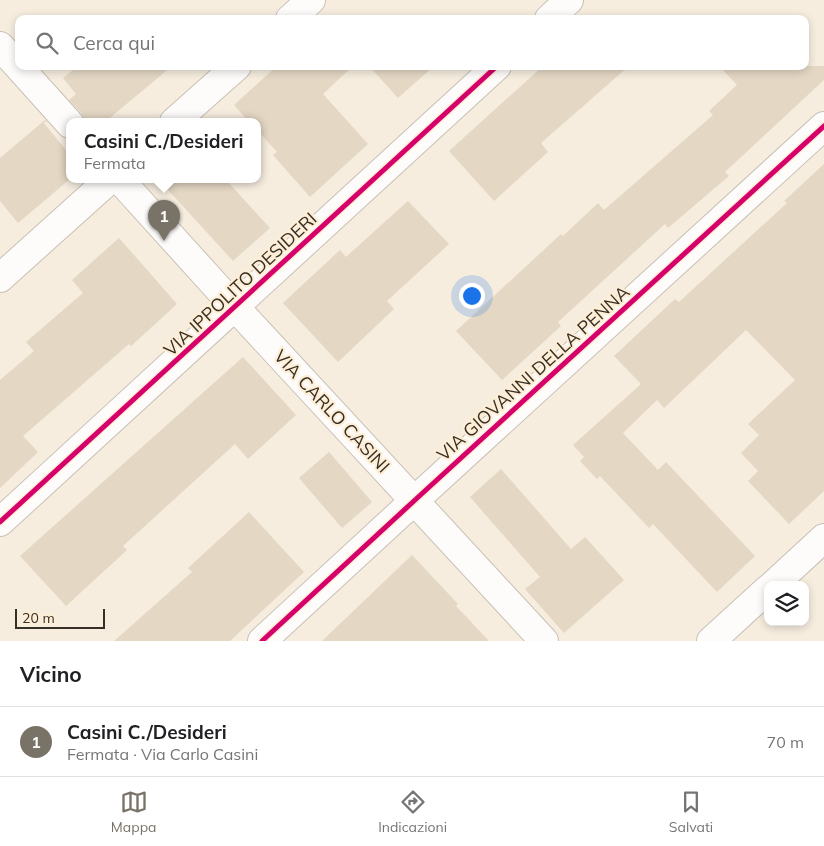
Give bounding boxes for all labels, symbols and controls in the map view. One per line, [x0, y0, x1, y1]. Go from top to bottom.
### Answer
search box [15, 15, 809, 70]
icon: search [33, 29, 61, 57]
text: Cerca qui [73, 31, 155, 55]
popup [66, 118, 261, 183]
text: Casini C./Desideri [84, 129, 243, 153]
text: Fermata [84, 153, 146, 173]
pin: 1 [148, 200, 180, 241]
street label: VIA IPPOLITO DESIDERI [159, 207, 321, 361]
street label: VIA GIOVANNI DELLA PENNA [432, 280, 634, 466]
your location [459, 283, 485, 309]
street label: VIA CARLO CASINI [269, 345, 395, 477]
map controls [764, 581, 809, 626]
button: layers [764, 581, 809, 626]
scale bar [15, 606, 105, 629]
text: 20 m [22, 609, 55, 627]
text: Vicino [20, 661, 82, 687]
text: Casini C./Desideri [67, 720, 227, 744]
text: 1 [31, 732, 41, 752]
text: 70 m [767, 732, 804, 752]
text: Fermata · Via Carlo Casini [67, 744, 258, 764]
tab: Mappa [111, 788, 156, 836]
tab: Indicazioni [378, 788, 447, 836]
tab: Salvati [669, 788, 713, 836]

